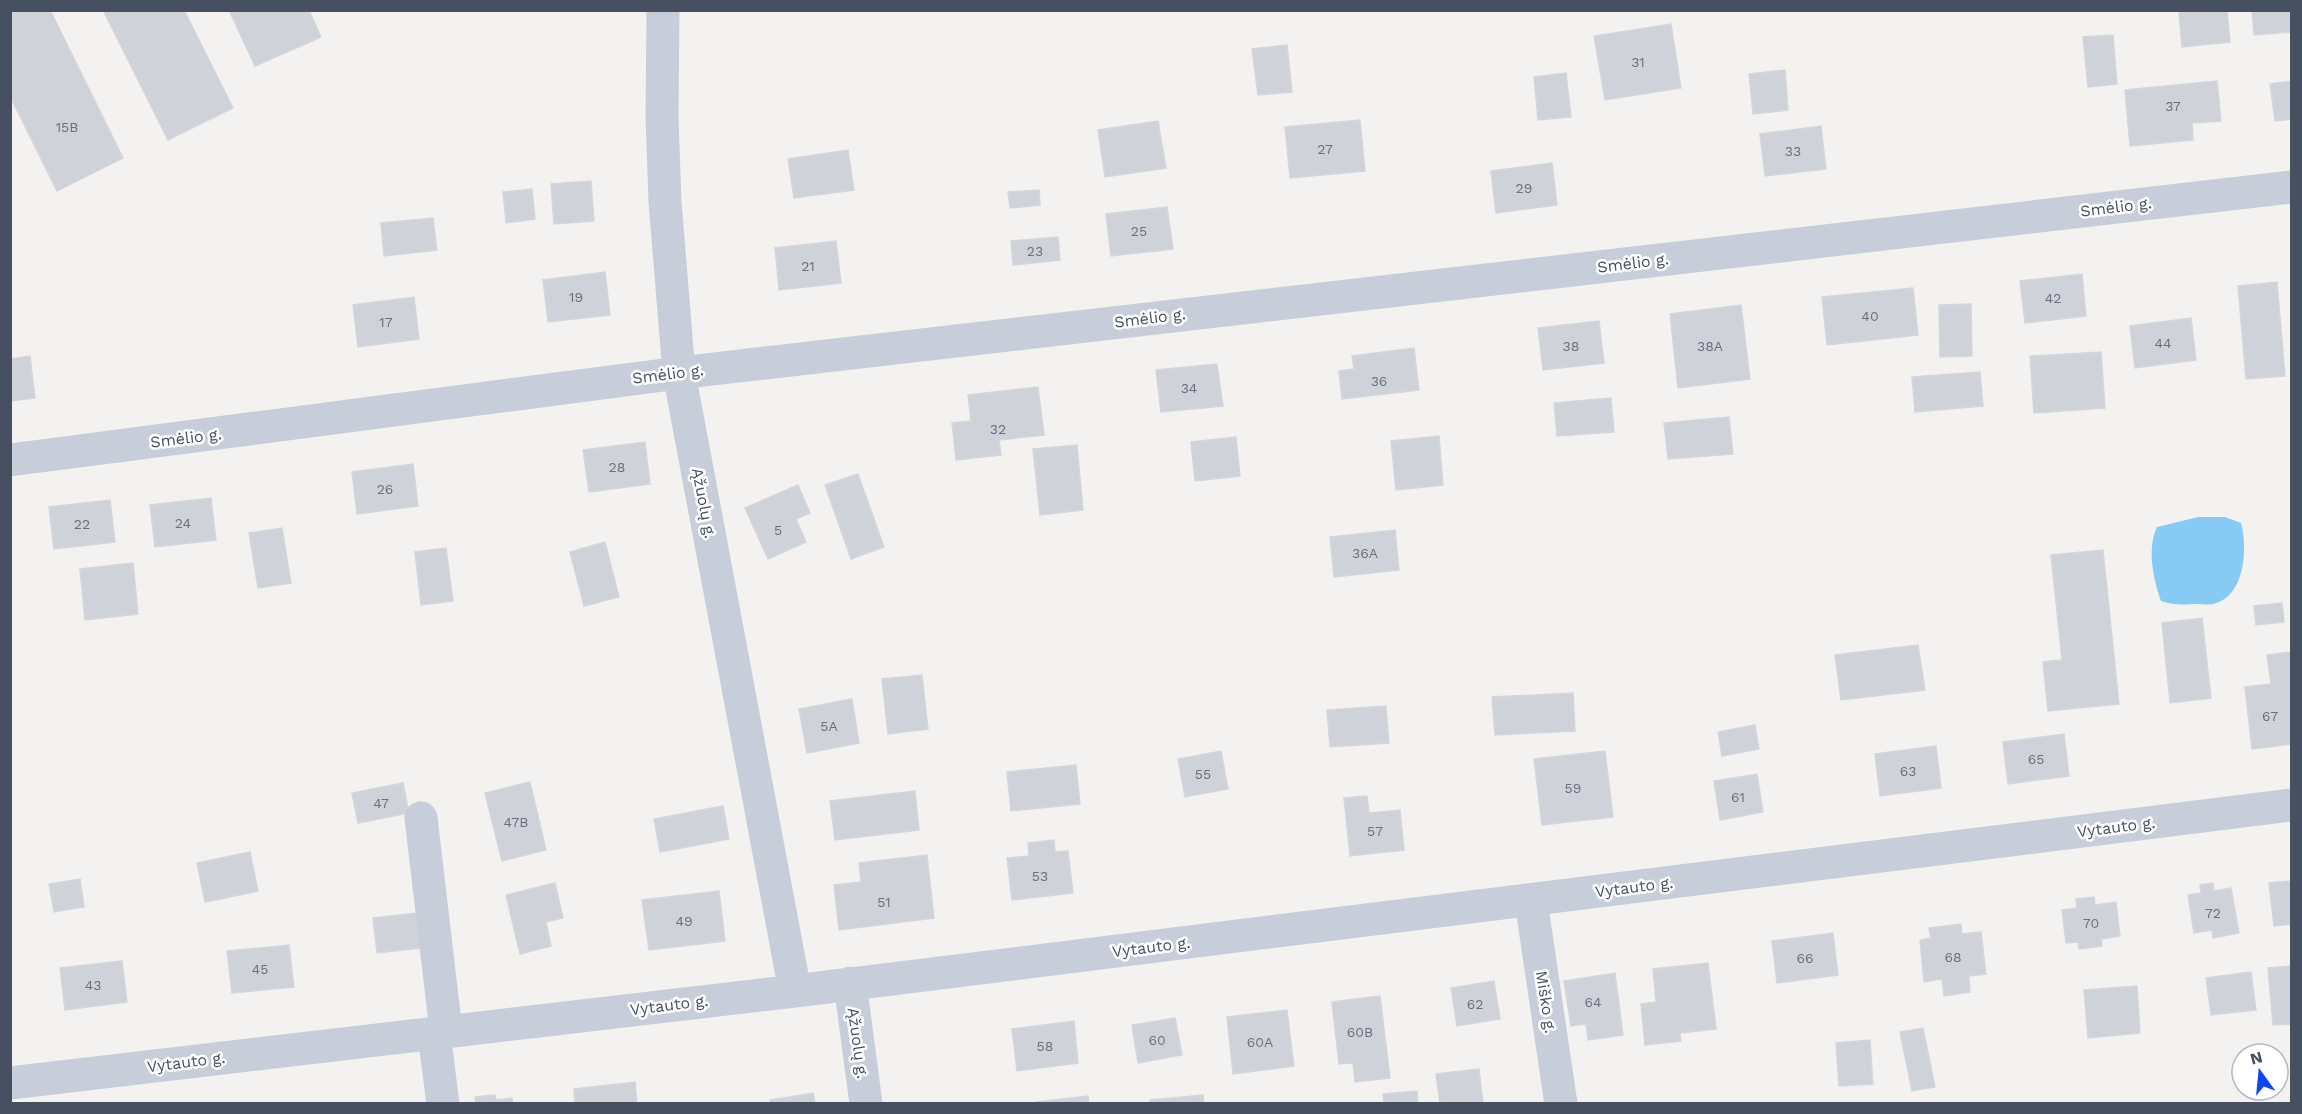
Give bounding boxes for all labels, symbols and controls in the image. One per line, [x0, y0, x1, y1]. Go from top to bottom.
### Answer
house number: 31 [1631, 54, 1645, 70]
house number: 37 [2165, 98, 2181, 114]
house number: 15B [56, 119, 78, 135]
house number: 27 [1317, 141, 1333, 157]
house number: 33 [1785, 143, 1801, 159]
house number: 29 [1516, 180, 1532, 196]
street label: Smėlio g. [2079, 193, 2153, 221]
house number: 25 [1131, 223, 1147, 239]
house number: 23 [1027, 243, 1043, 259]
street label: Smėlio g. [1596, 249, 1670, 277]
house number: 21 [801, 258, 815, 274]
house number: 19 [569, 289, 583, 305]
house number: 42 [2045, 290, 2061, 306]
street label: Smėlio g. [1113, 304, 1187, 332]
house number: 40 [1861, 308, 1879, 324]
house number: 17 [379, 314, 393, 330]
house number: 44 [2154, 335, 2172, 351]
house number: 38 [1563, 338, 1579, 354]
house number: 38A [1697, 338, 1723, 354]
street label: Smėlio g. [631, 360, 705, 388]
house number: 36 [1371, 373, 1387, 389]
house number: 34 [1181, 380, 1197, 396]
house number: 32 [990, 421, 1006, 437]
street label: Smėlio g. [149, 424, 223, 452]
house number: 28 [609, 459, 625, 475]
street label: Ąžuolų g. [688, 466, 720, 540]
house number: 26 [377, 481, 393, 497]
house number: 24 [175, 515, 191, 531]
house number: 22 [74, 516, 90, 532]
house number: 5 [774, 522, 782, 538]
house number: 36A [1352, 545, 1378, 561]
house number: 67 [2262, 708, 2278, 724]
house number: 5A [820, 718, 838, 734]
house number: 65 [2028, 751, 2044, 767]
house number: 63 [1900, 763, 1916, 779]
house number: 55 [1195, 766, 1211, 782]
house number: 59 [1565, 780, 1581, 796]
house number: 61 [1731, 789, 1745, 805]
house number: 47 [373, 795, 389, 811]
street label: Vytauto g. [2076, 813, 2156, 841]
house number: 47B [504, 814, 528, 830]
house number: 57 [1367, 823, 1383, 839]
house number: 53 [1032, 868, 1048, 884]
street label: Vytauto g. [1594, 873, 1674, 901]
house number: 51 [877, 894, 891, 910]
house number: 72 [2205, 905, 2221, 921]
house number: 49 [675, 913, 693, 929]
house number: 70 [2083, 915, 2099, 931]
street label: Vytauto g. [1111, 933, 1191, 961]
house number: 68 [1944, 949, 1962, 965]
house number: 66 [1796, 950, 1814, 966]
house number: 45 [252, 961, 268, 977]
street label: Miško g. [1532, 969, 1560, 1035]
house number: 43 [85, 977, 101, 993]
street label: Vytauto g. [629, 991, 709, 1019]
house number: 64 [1584, 994, 1602, 1010]
house number: 62 [1467, 996, 1483, 1012]
street label: Ąžuolų g. [844, 1006, 872, 1080]
house number: 60B [1347, 1024, 1373, 1040]
house number: 60 [1148, 1032, 1166, 1048]
house number: 60A [1247, 1034, 1273, 1050]
house number: 58 [1037, 1038, 1053, 1054]
north arrow [2230, 1042, 2290, 1102]
text: N [2248, 1047, 2264, 1069]
street label: Vytauto g. [146, 1048, 226, 1076]

